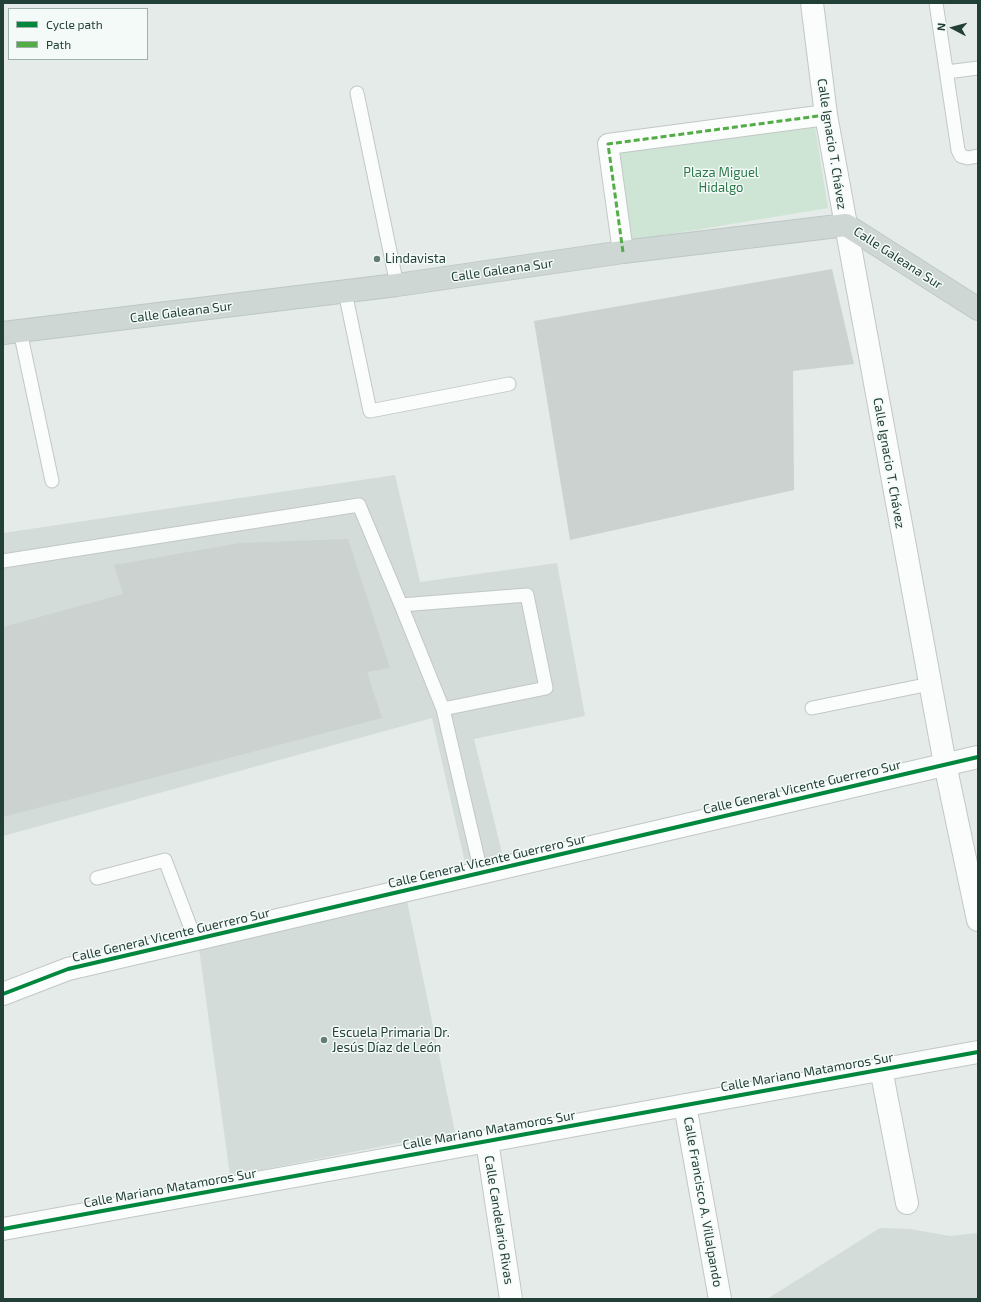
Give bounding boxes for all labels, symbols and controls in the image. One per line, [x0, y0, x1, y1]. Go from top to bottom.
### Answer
legend [8, 8, 148, 60]
north arrow [933, 8, 973, 48]
text: Cycle path [46, 17, 103, 31]
text: N [934, 22, 947, 31]
text: Path [46, 37, 71, 51]
street label: Calle Ignacio T. Chávez [814, 77, 850, 211]
park label: Plaza Miguel Hidalgo [683, 165, 759, 196]
street label: Calle Galeana Sur [851, 223, 945, 293]
place label: Lindavista [385, 251, 446, 267]
marker: Lindavista [372, 254, 382, 264]
street label: Calle Galeana Sur [450, 255, 554, 285]
street label: Calle Galeana Sur [129, 298, 233, 326]
street label: Calle Ignacio T. Chávez [870, 396, 908, 530]
street label: Calle General Vicente Guerrero Sur [701, 757, 903, 817]
street label: Calle General Vicente Guerrero Sur [386, 831, 588, 891]
street label: Calle General Vicente Guerrero Sur [70, 905, 272, 965]
place label: Escuela Primaria Dr. Jesús Díaz de León [332, 1025, 450, 1056]
marker: Escuela Primaria Dr. Jesús Díaz de León [319, 1035, 329, 1045]
street label: Calle Mariano Matamoros Sur [719, 1049, 895, 1095]
street label: Calle Mariano Matamoros Sur [401, 1107, 577, 1153]
street label: Calle Francisco A. Villalpando [680, 1116, 726, 1288]
street label: Calle Candelario Rivas [481, 1154, 517, 1286]
street label: Calle Mariano Matamoros Sur [82, 1165, 258, 1211]

